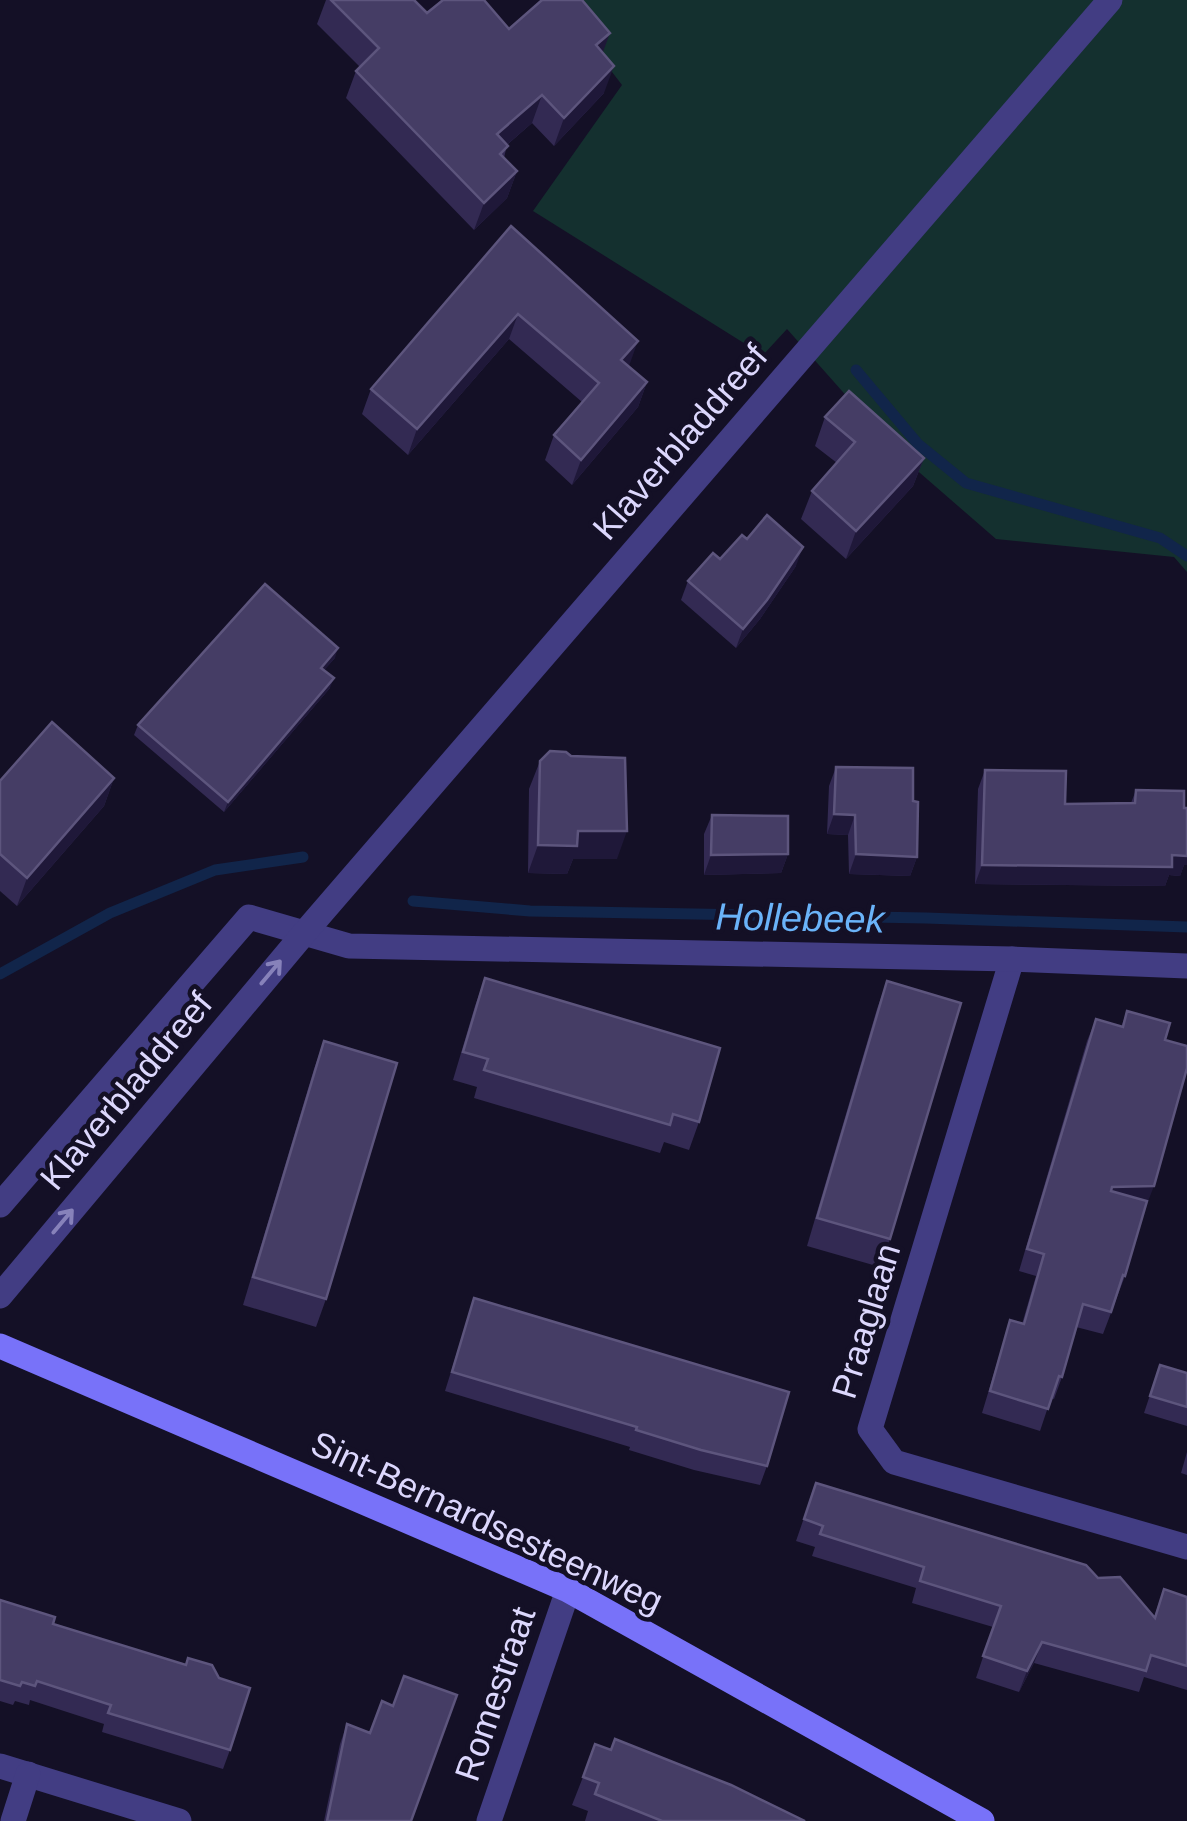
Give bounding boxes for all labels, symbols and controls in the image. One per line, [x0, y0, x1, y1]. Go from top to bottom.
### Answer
street label: Klaverbladdreef [584, 336, 775, 547]
water label: Hollebeek [715, 896, 887, 941]
one-way arrow [260, 959, 282, 985]
street label: Klaverbladdreef [32, 984, 220, 1197]
one-way arrow [51, 1209, 74, 1234]
street label: Praaglaan [824, 1239, 907, 1403]
street label: Sint-Bernardsesteenweg [305, 1423, 669, 1620]
street label: Romestraat [447, 1602, 542, 1786]

